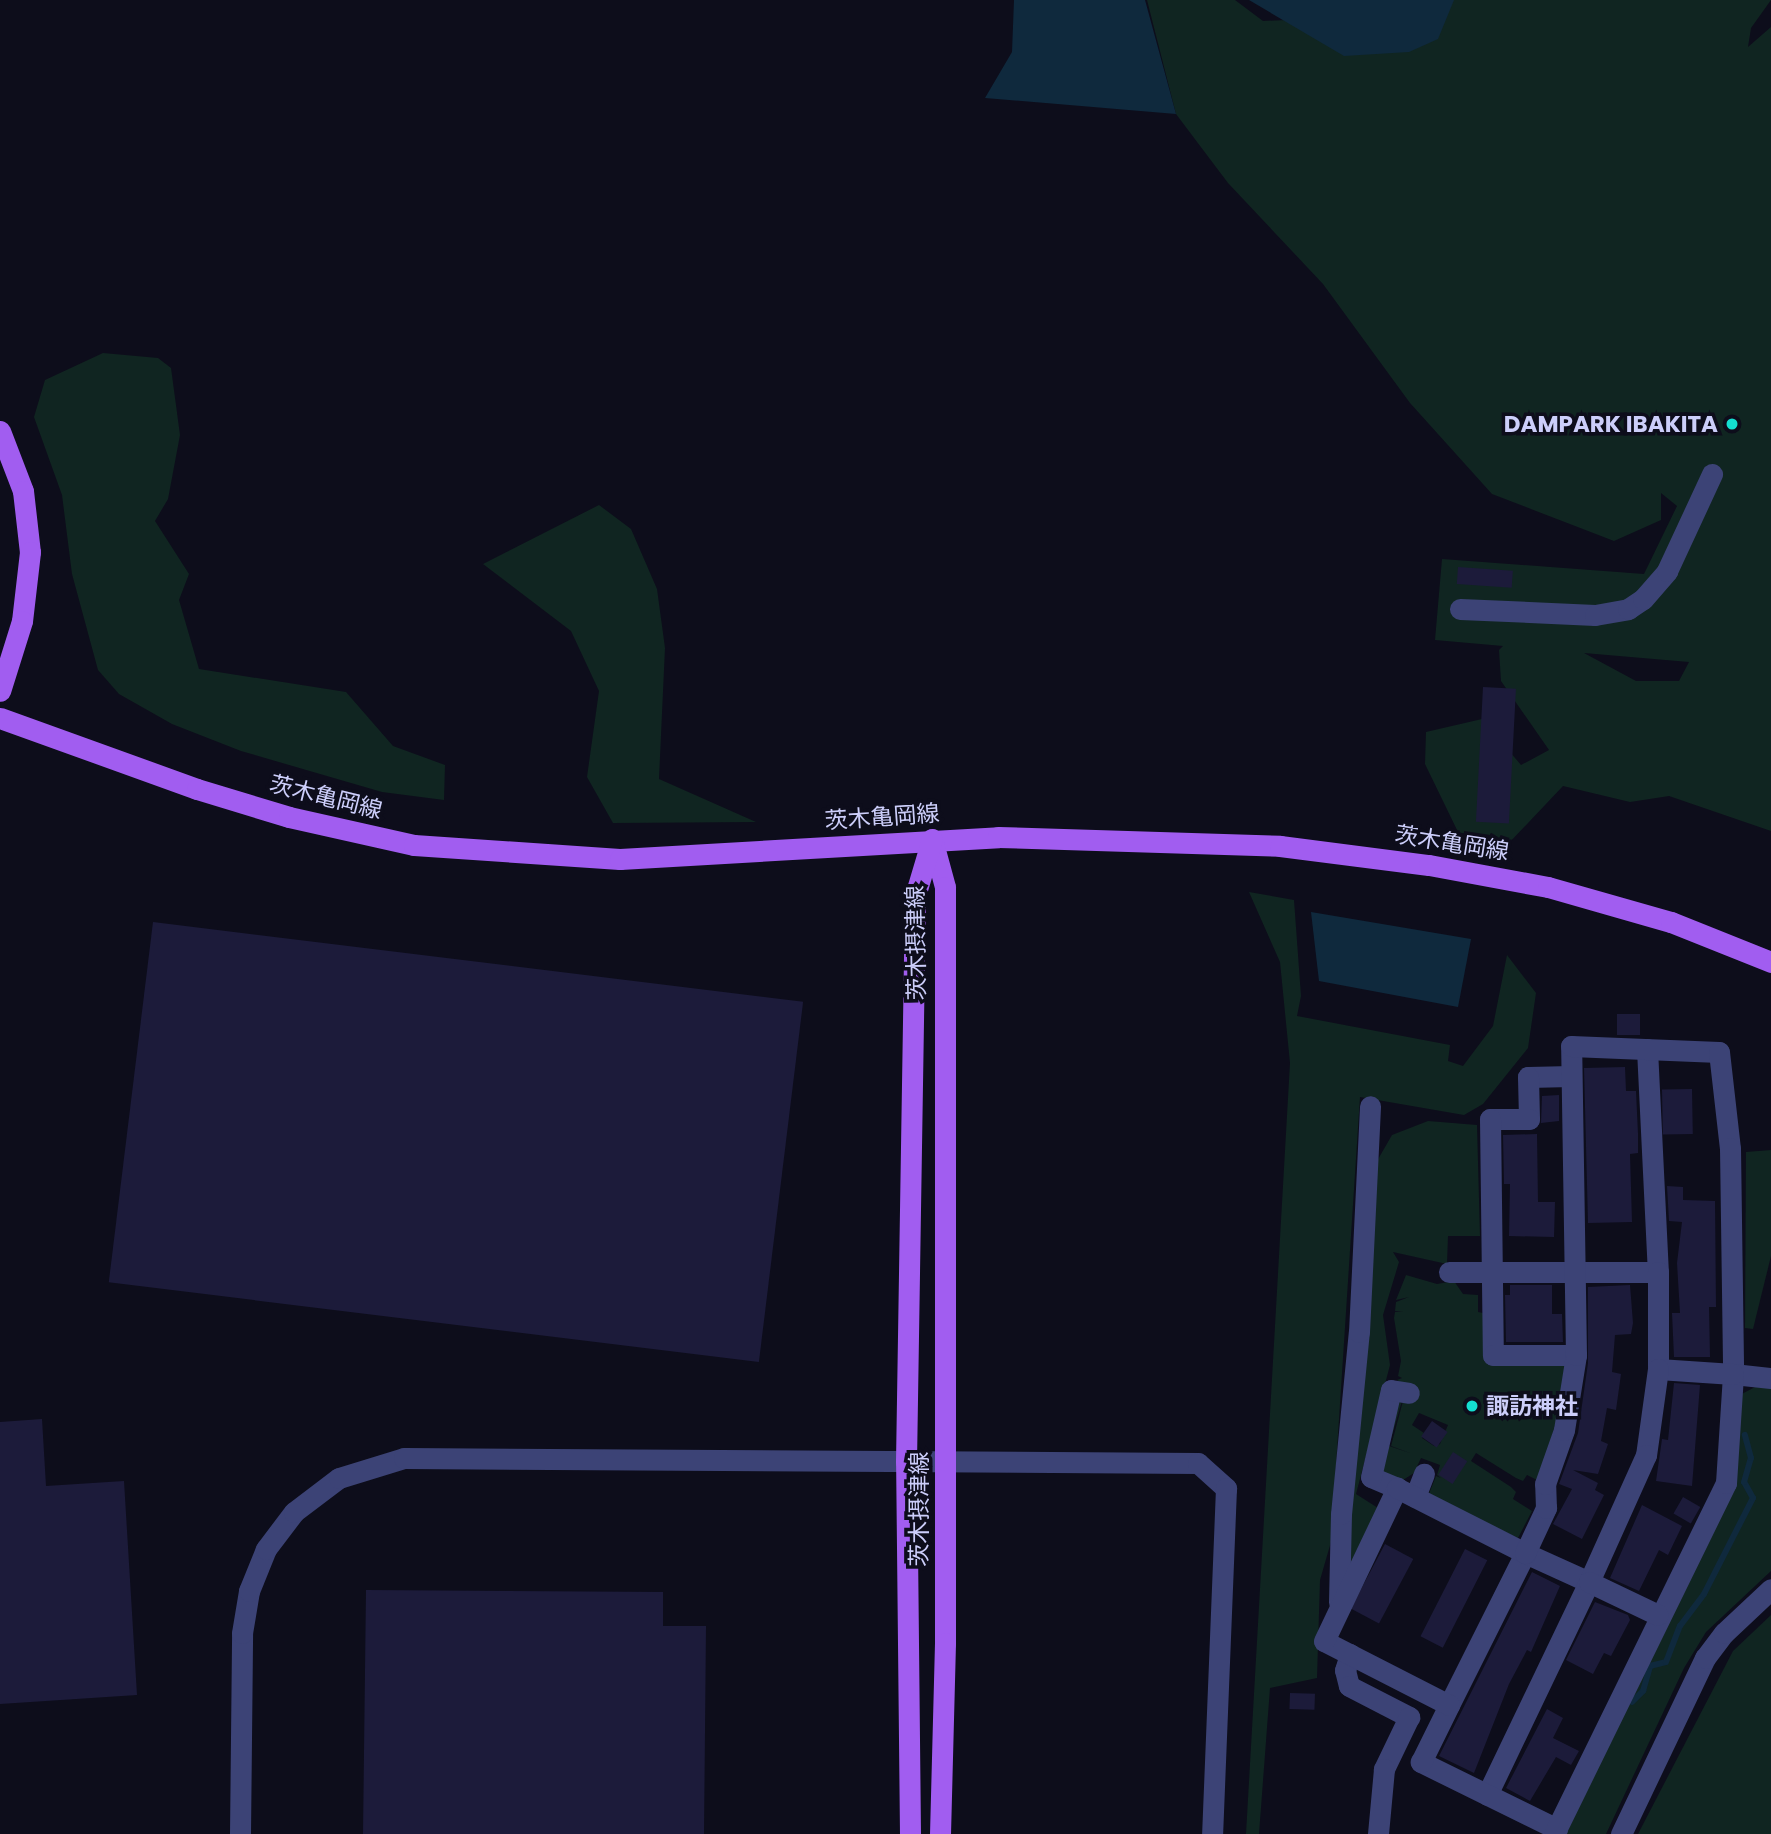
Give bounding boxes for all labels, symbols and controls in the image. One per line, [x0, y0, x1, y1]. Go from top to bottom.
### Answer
place label: DAMPARK IBAKITA [1504, 410, 1718, 438]
marker: DAMPARK IBAKITA [1724, 416, 1740, 432]
street label: 茨木亀岡線 [267, 770, 385, 824]
street label: 茨木亀岡線 [824, 799, 940, 835]
street label: 茨木亀岡線 [1393, 820, 1511, 866]
street label: 茨木摂津線 [901, 885, 931, 1001]
place label: 諏訪神社 [1486, 1392, 1578, 1420]
marker: 諏訪神社 [1464, 1398, 1480, 1414]
street label: 茨木摂津線 [905, 1452, 933, 1566]

